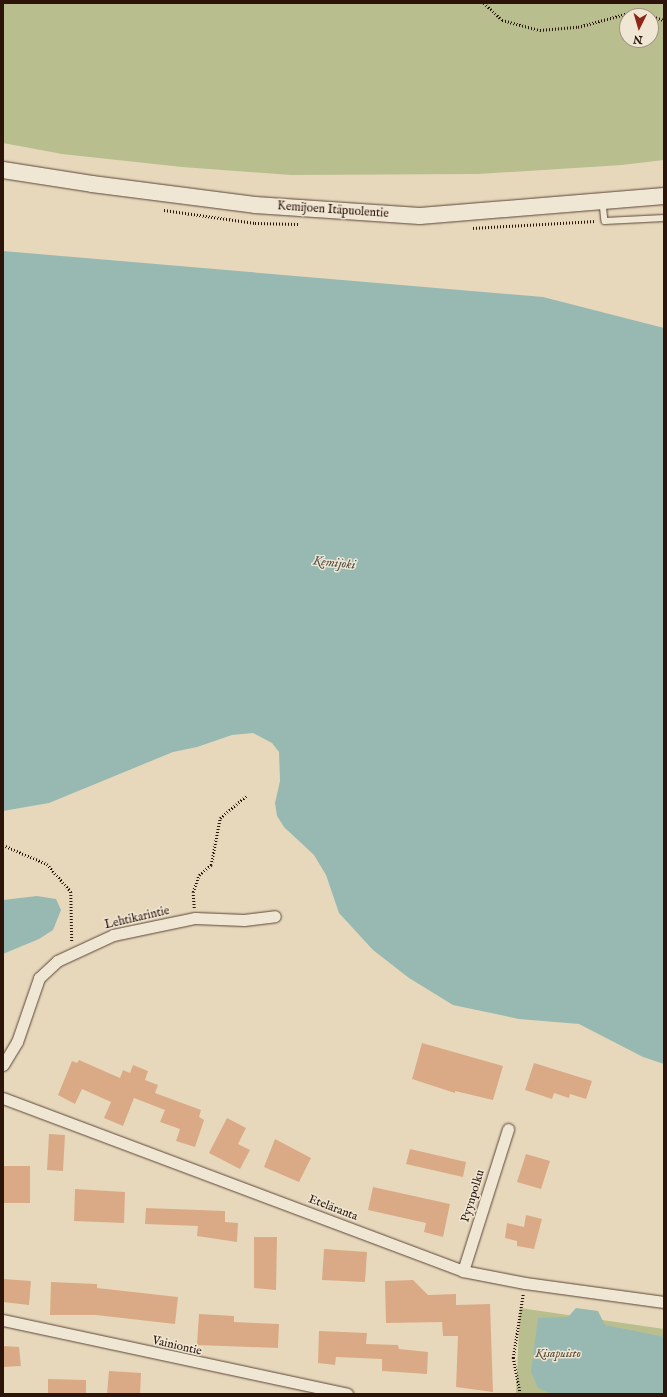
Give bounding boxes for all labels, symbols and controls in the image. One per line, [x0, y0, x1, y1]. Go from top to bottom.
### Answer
north arrow [619, 8, 659, 48]
text: N [633, 32, 643, 46]
street label: Kemijoen Itäpuolentie [277, 199, 389, 221]
water label: Kemijoki [312, 554, 356, 574]
street label: Lehtikarintie [103, 904, 171, 932]
street label: Pyynpolku [458, 1168, 488, 1224]
street label: Eteläranta [306, 1192, 360, 1224]
street label: Vainiontie [151, 1333, 203, 1359]
park label: Kisapuisto [535, 1347, 581, 1361]

